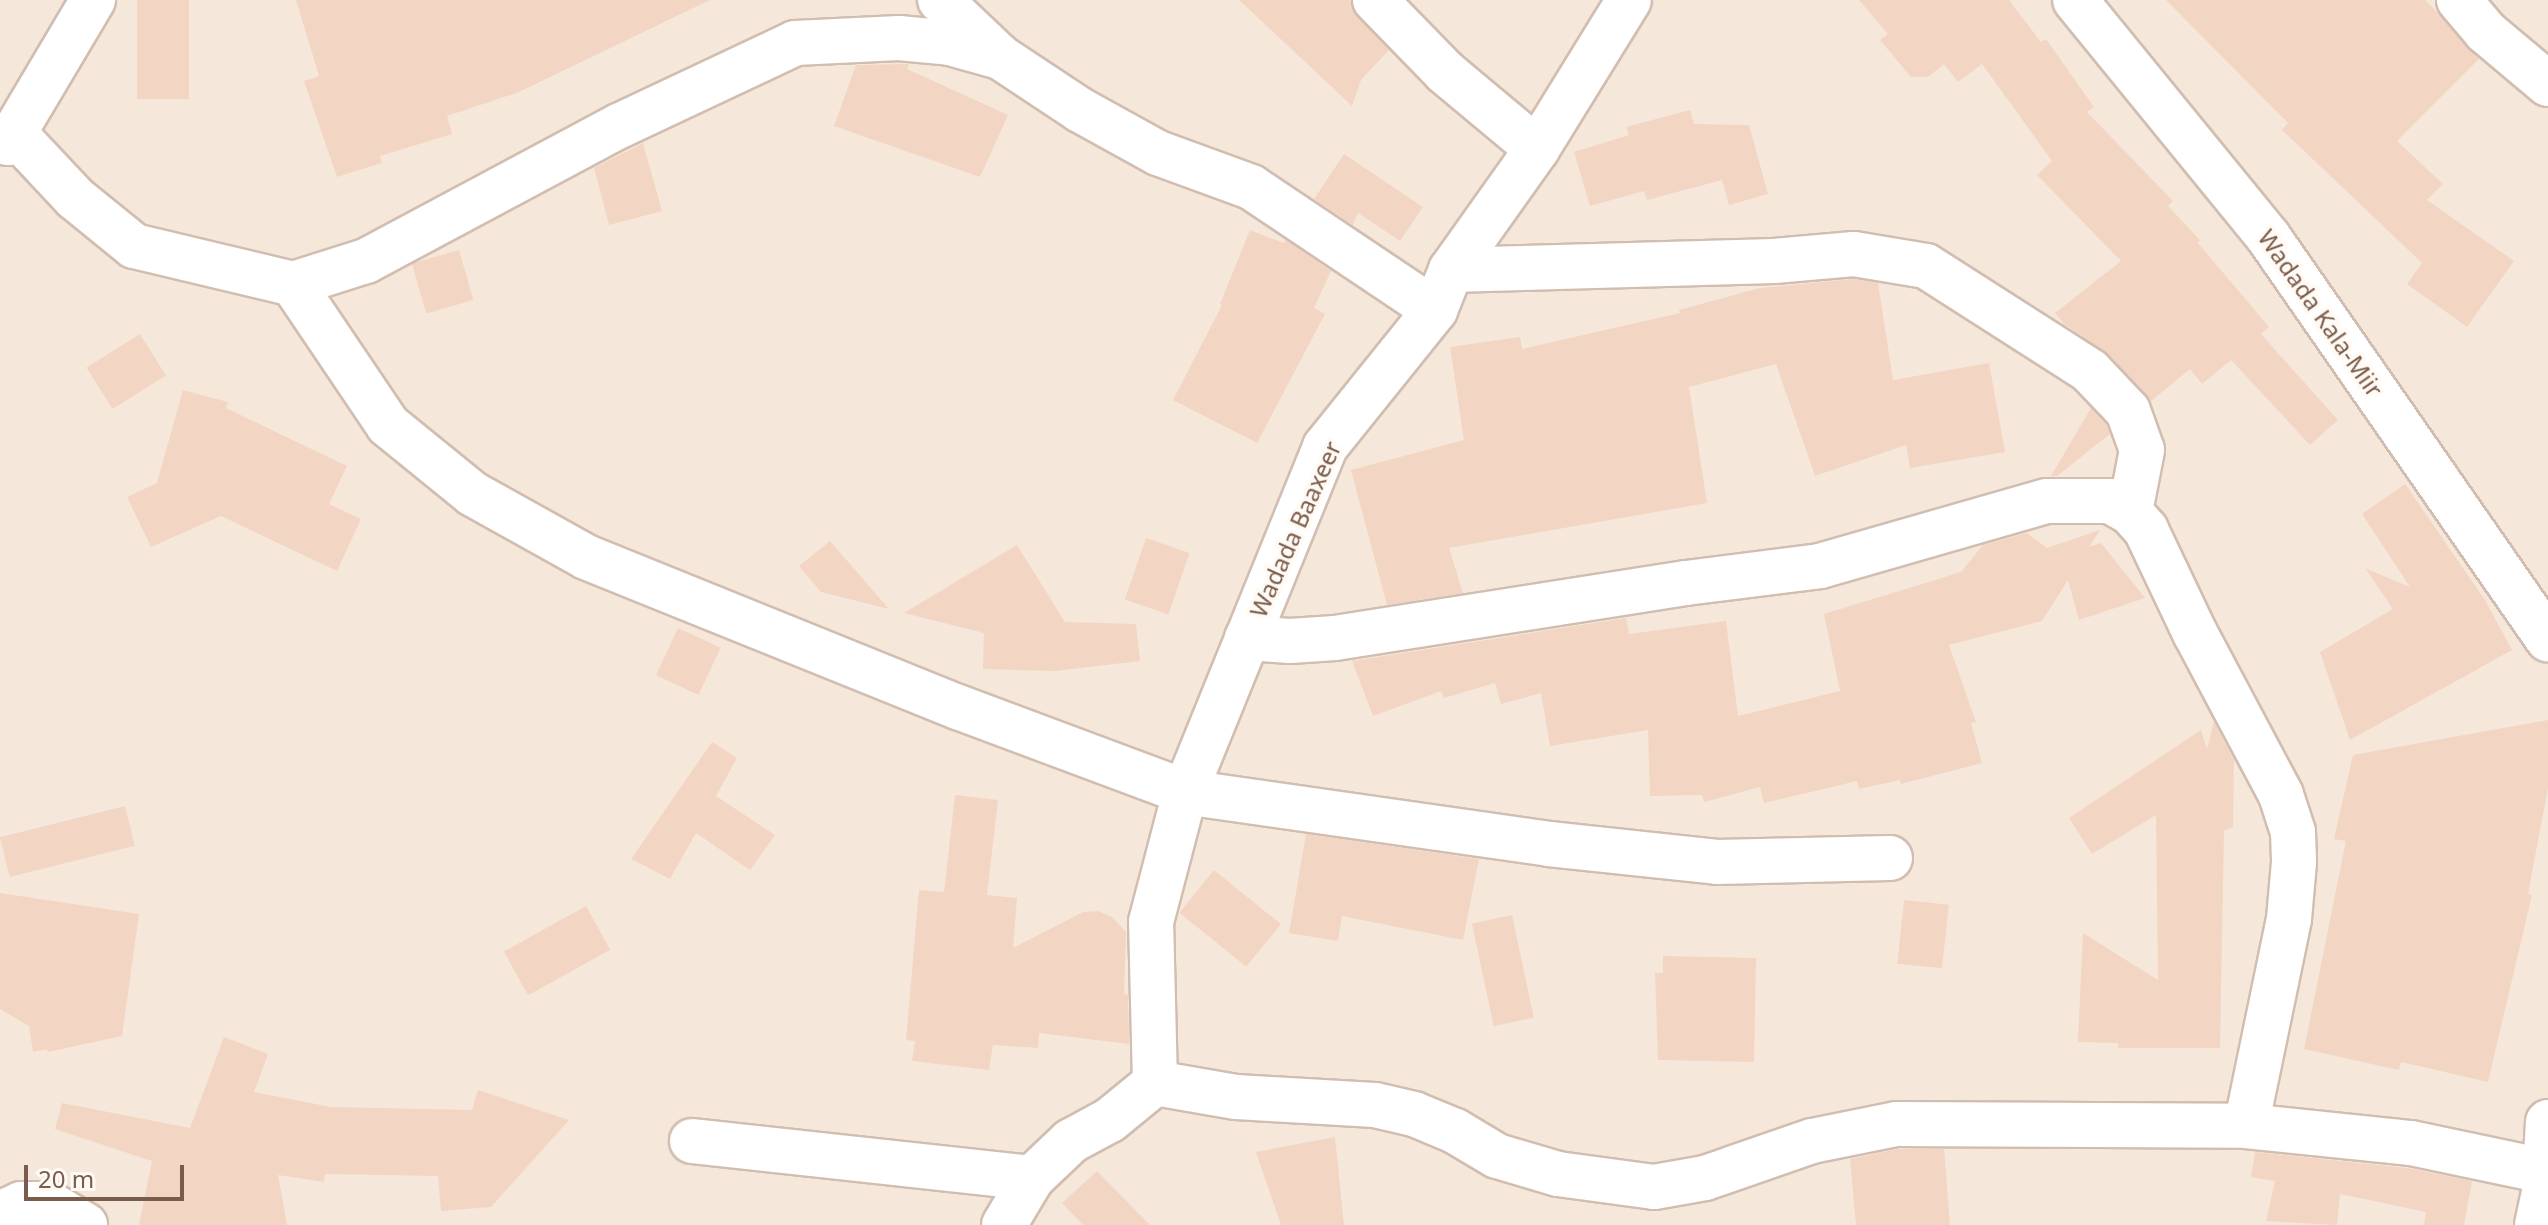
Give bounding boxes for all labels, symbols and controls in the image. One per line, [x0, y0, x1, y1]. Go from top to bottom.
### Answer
street label: Wadada Kala-Miir [2252, 224, 2390, 402]
street label: Wadada Baaxeer [1243, 436, 1347, 622]
scale bar [28, 1149, 188, 1199]
text: 20 m [38, 1162, 94, 1195]

